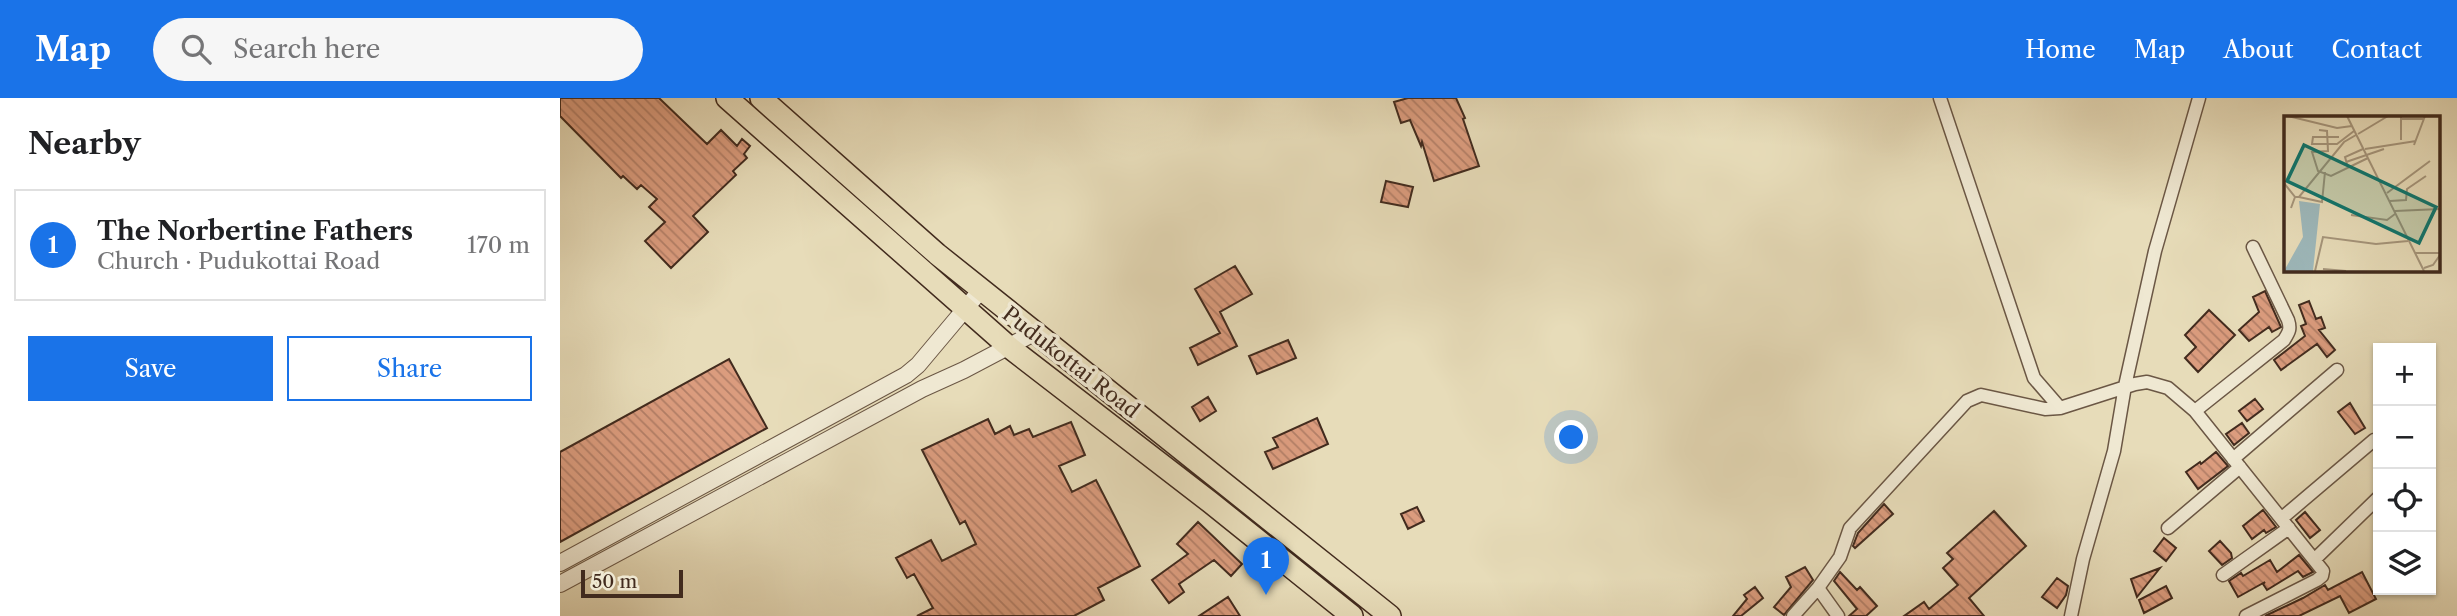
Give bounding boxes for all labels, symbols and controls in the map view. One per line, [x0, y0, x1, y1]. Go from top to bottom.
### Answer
search box [153, 18, 643, 81]
text: Map [35, 29, 111, 70]
icon: search [177, 30, 215, 68]
text: Search here [233, 33, 380, 65]
text: Home [2025, 35, 2096, 64]
text: Map [2134, 35, 2185, 64]
text: About [2223, 35, 2294, 64]
text: Contact [2332, 35, 2422, 64]
inset map [2284, 116, 2440, 271]
text: Nearby [28, 125, 141, 162]
text: The Norbertine Fathers [97, 215, 413, 247]
text: 1 [48, 231, 58, 259]
text: 170 m [467, 231, 530, 259]
text: Church · Pudukottai Road [97, 247, 380, 275]
street label: Pudukottai Road [998, 301, 1144, 423]
button: Save [28, 336, 273, 401]
button: Share [287, 336, 532, 401]
map controls [2373, 343, 2436, 595]
button: + [2373, 343, 2436, 406]
button: − [2373, 406, 2436, 469]
your location [1554, 420, 1588, 454]
button: locate [2373, 469, 2436, 532]
button: layers [2373, 532, 2436, 595]
pin: 1 [1243, 537, 1289, 595]
scale bar [581, 567, 682, 599]
text: 50 m [592, 570, 637, 593]

